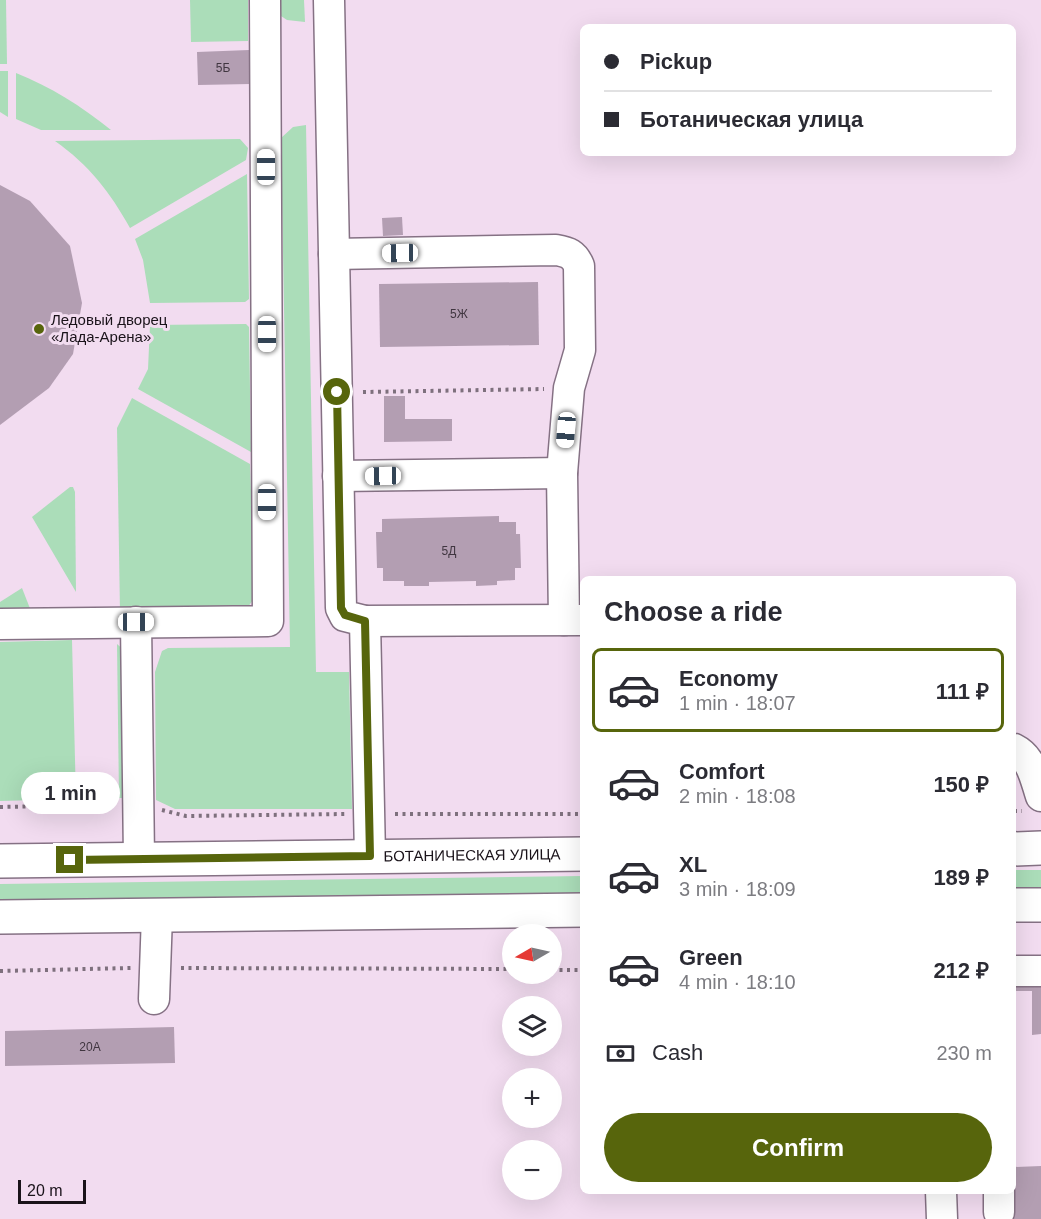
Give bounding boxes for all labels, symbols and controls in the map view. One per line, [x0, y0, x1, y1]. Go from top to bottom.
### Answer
text: Pickup [640, 49, 712, 74]
house number: 5Б [216, 61, 230, 75]
text: Ботаническая улица [640, 107, 863, 132]
car [257, 149, 275, 185]
car [382, 244, 418, 262]
house number: 5Ж [450, 307, 468, 321]
place label: Ледовый дворец «Лада-Арена» [51, 311, 168, 345]
car [258, 316, 276, 352]
marker: Ледовый дворец «Лада-Арена» [32, 322, 46, 336]
route start [323, 378, 350, 405]
car [555, 411, 577, 449]
car [365, 467, 401, 485]
car [258, 484, 276, 520]
house number: 5Д [442, 544, 456, 558]
text: Choose a ride [604, 597, 783, 627]
car [118, 613, 154, 631]
icon: car [607, 663, 661, 717]
text: Economy [679, 666, 778, 691]
text: 111 ₽ [936, 679, 989, 704]
text: 1 min · 18:07 [679, 692, 796, 714]
icon: car [607, 756, 661, 810]
text: Comfort [679, 759, 765, 784]
text: 150 ₽ [933, 772, 989, 797]
callout: 1 min [20, 773, 119, 815]
text: 1 min [44, 782, 97, 804]
text: 2 min · 18:08 [679, 785, 796, 807]
street label: БОТАНИЧЕСКАЯ УЛИЦА [383, 845, 561, 864]
route end [56, 846, 83, 873]
icon: car [607, 849, 661, 903]
text: XL [679, 852, 707, 877]
text: 189 ₽ [933, 865, 989, 890]
text: 3 min · 18:09 [679, 878, 796, 900]
north arrow [502, 924, 562, 984]
map controls [502, 924, 562, 1200]
icon: car [607, 942, 661, 996]
text: Green [679, 945, 743, 970]
text: 212 ₽ [933, 958, 989, 983]
text: 4 min · 18:10 [679, 971, 796, 993]
button: layers [502, 996, 562, 1056]
icon: cash [604, 1037, 637, 1070]
house number: 20А [79, 1040, 101, 1054]
text: Cash [652, 1040, 703, 1065]
text: 230 m [936, 1042, 992, 1064]
button: + [502, 1068, 562, 1128]
button: Confirm [604, 1113, 992, 1182]
button: − [502, 1140, 562, 1200]
scale bar [18, 1177, 86, 1204]
text: 20 m [27, 1182, 63, 1199]

